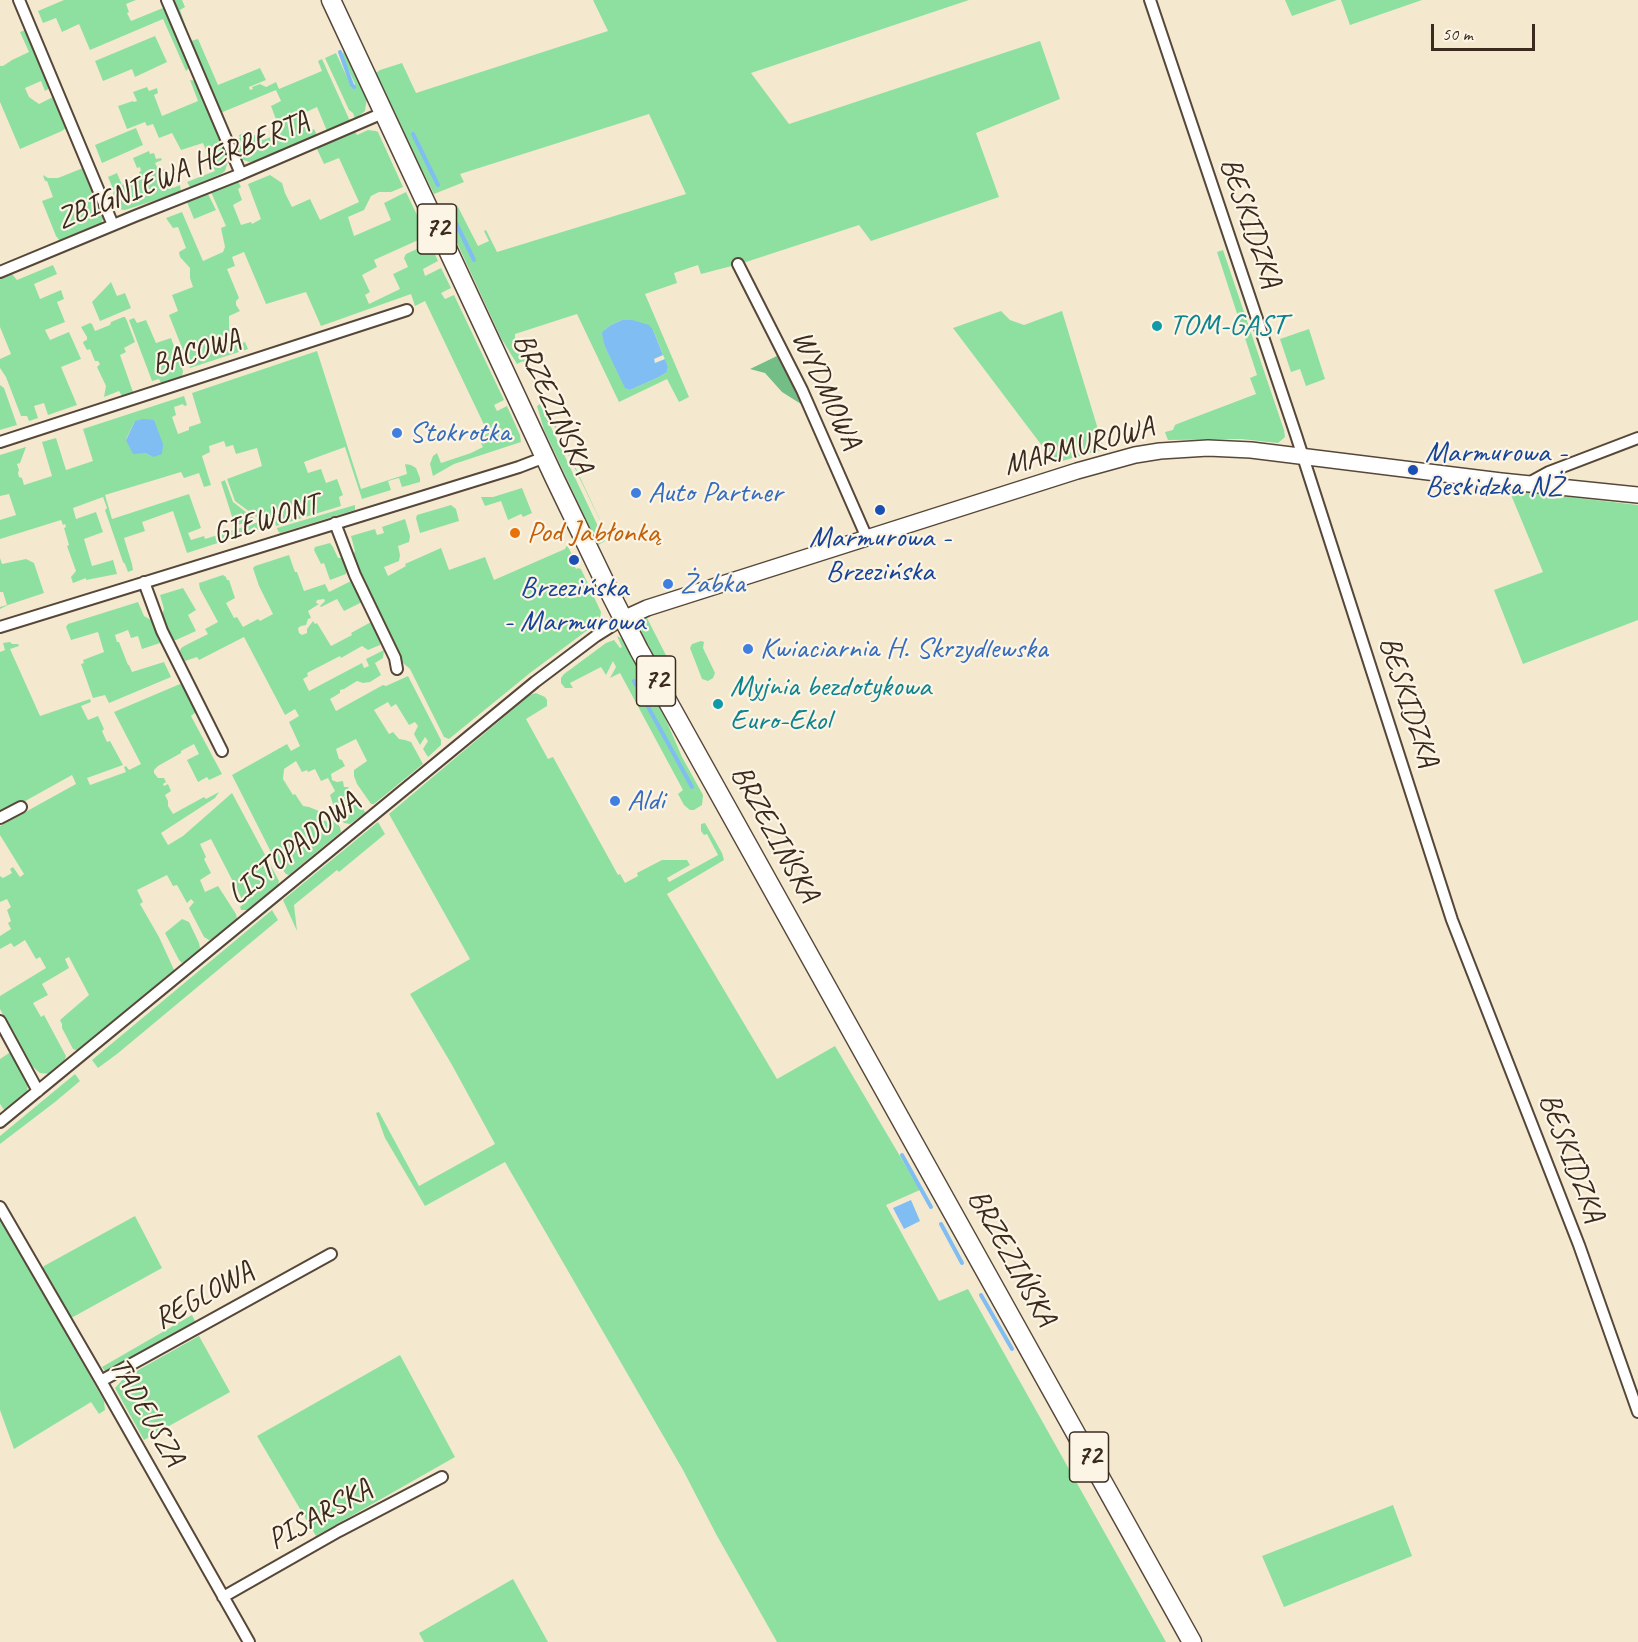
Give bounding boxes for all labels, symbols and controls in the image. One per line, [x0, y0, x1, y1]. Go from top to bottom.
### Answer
scale bar [1434, 12, 1538, 50]
text: 50 m [1442, 23, 1473, 45]
street label: ZBIGNIEWA HERBERTA [52, 104, 314, 238]
street label: BESKIDZKA [1211, 153, 1289, 293]
road number: 72 [418, 204, 456, 254]
place label: TOM-GAST [1169, 308, 1286, 344]
marker: TOM-GAST [1150, 319, 1164, 333]
street label: BACOWA [147, 322, 245, 384]
street label: WYDMOWA [783, 325, 869, 455]
street label: BRZEZIŃSKA [504, 328, 600, 480]
street label: MARMUROWA [1000, 410, 1158, 484]
place label: Stokrotka [409, 415, 510, 451]
marker: Stokrotka [390, 426, 404, 440]
place label: Marmurowa - Beskidzka NŻ [1425, 435, 1567, 506]
marker: Marmurowa - Beskidzka NŻ [1406, 463, 1420, 477]
place label: Auto Partner [648, 475, 782, 511]
marker: Auto Partner [629, 486, 643, 500]
street label: GIEWONT [208, 487, 324, 553]
marker: Marmurowa - Brzezińska [873, 503, 887, 517]
place label: Pod Jabłonką [527, 515, 660, 551]
place label: Marmurowa - Brzezińska [809, 520, 951, 590]
marker: Pod Jabłonką [508, 526, 522, 540]
marker: Brzezińska - Marmurowa [567, 553, 581, 567]
place label: Żabka [680, 566, 745, 602]
place label: Brzezińska - Marmurowa [503, 570, 645, 640]
marker: Żabka [661, 577, 675, 591]
place label: Kwiaciarnia H. Skrzydlewska [760, 631, 1048, 667]
street label: BESKIDZKA [1370, 632, 1446, 772]
marker: Kwiaciarnia H. Skrzydlewska [741, 642, 755, 656]
road number: 72 [636, 656, 676, 706]
place label: Myjnia bezdotykowa Euro-Ekol [730, 669, 931, 740]
marker: Myjnia bezdotykowa Euro-Ekol [711, 697, 725, 711]
street label: BRZEZIŃSKA [722, 759, 826, 909]
place label: Aldi [627, 783, 665, 819]
street label: LISTOPADOWA [221, 785, 367, 913]
marker: Aldi [608, 794, 622, 808]
street label: BESKIDZKA [1530, 1089, 1612, 1227]
street label: BRZEZIŃSKA [959, 1183, 1063, 1333]
street label: REGLOWA [148, 1254, 260, 1338]
street label: TADEUSZA [101, 1351, 191, 1473]
road number: 72 [1070, 1432, 1108, 1482]
street label: PISARSKA [262, 1472, 378, 1558]

